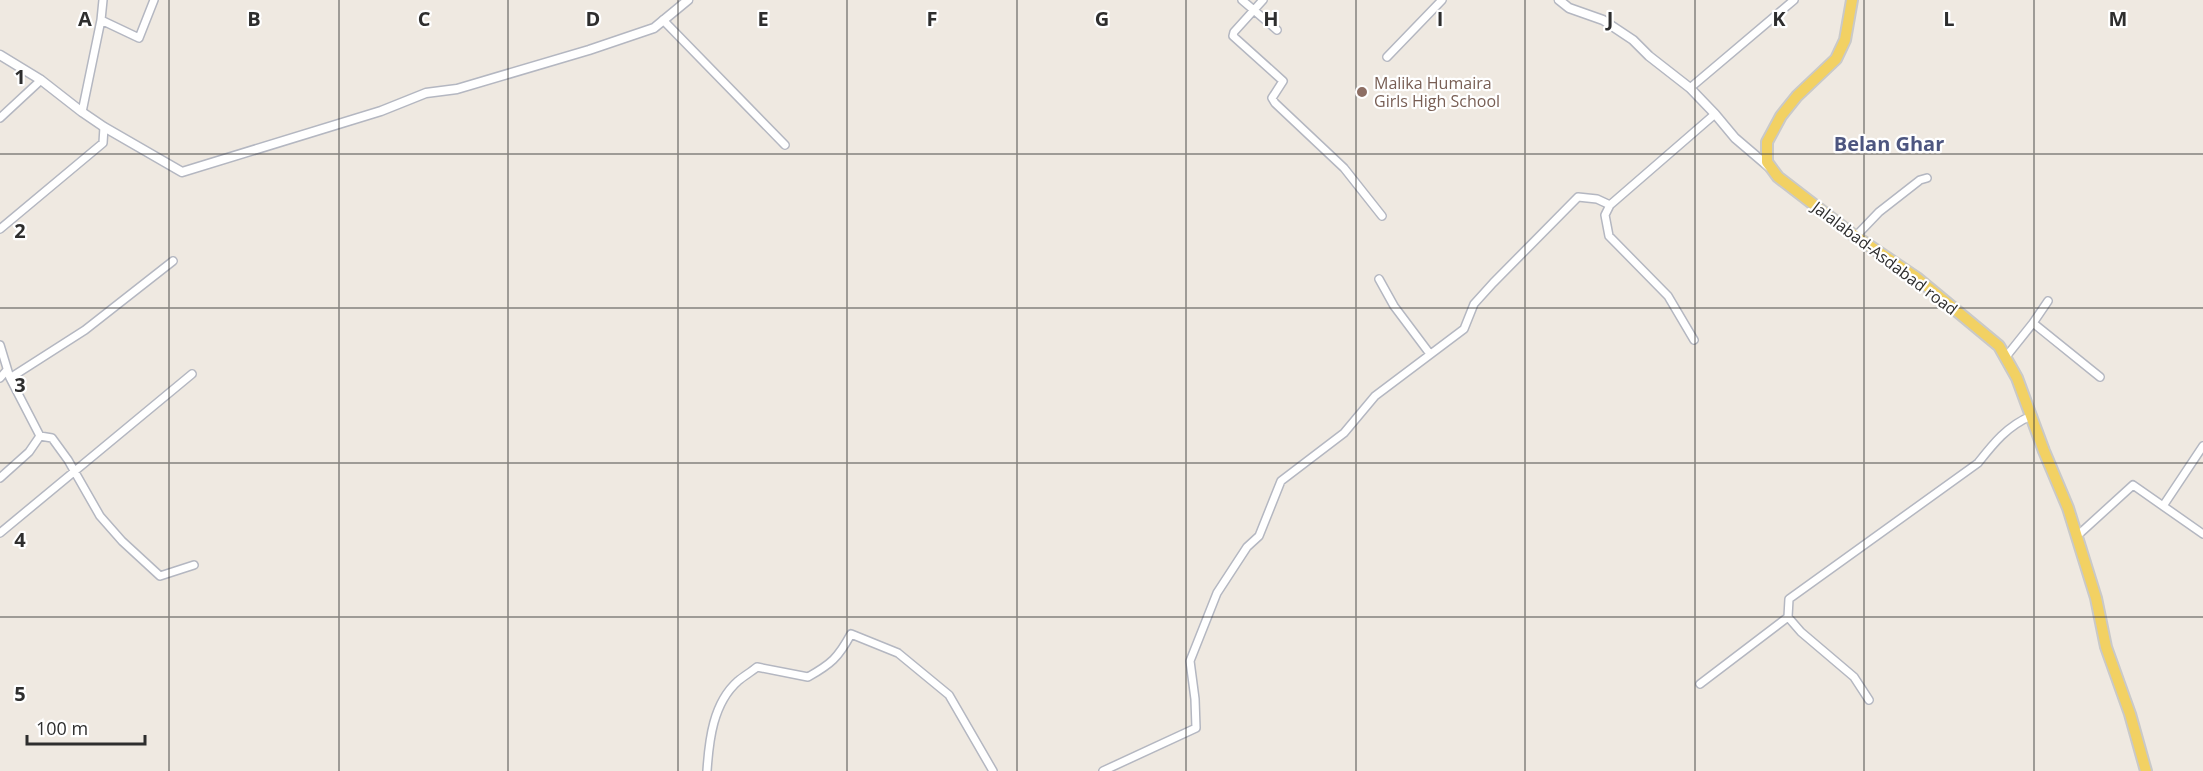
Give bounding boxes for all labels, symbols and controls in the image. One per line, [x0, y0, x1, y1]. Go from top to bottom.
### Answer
text: A [78, 5, 92, 32]
text: B [247, 5, 261, 32]
text: C [418, 5, 431, 32]
text: D [586, 5, 600, 32]
text: E [757, 5, 769, 32]
text: F [927, 5, 937, 32]
text: G [1095, 5, 1109, 32]
text: H [1263, 5, 1279, 32]
text: I [1437, 5, 1443, 32]
text: J [1605, 5, 1613, 32]
text: K [1772, 5, 1786, 32]
text: L [1943, 5, 1955, 32]
text: M [2109, 5, 2127, 32]
text: 1 [14, 63, 26, 90]
place label: Malika Humaira Girls High School [1374, 72, 1500, 112]
marker: Malika Humaira Girls High School [1355, 85, 1369, 99]
district label: Belan Ghar [1834, 130, 1944, 157]
street label: Jalalabad-Asdabad road [1806, 195, 1962, 320]
text: 2 [14, 217, 26, 244]
text: 3 [14, 371, 26, 398]
text: 4 [14, 526, 26, 553]
text: 5 [14, 680, 26, 707]
scale bar [27, 708, 146, 746]
text: 100 m [36, 716, 88, 740]

